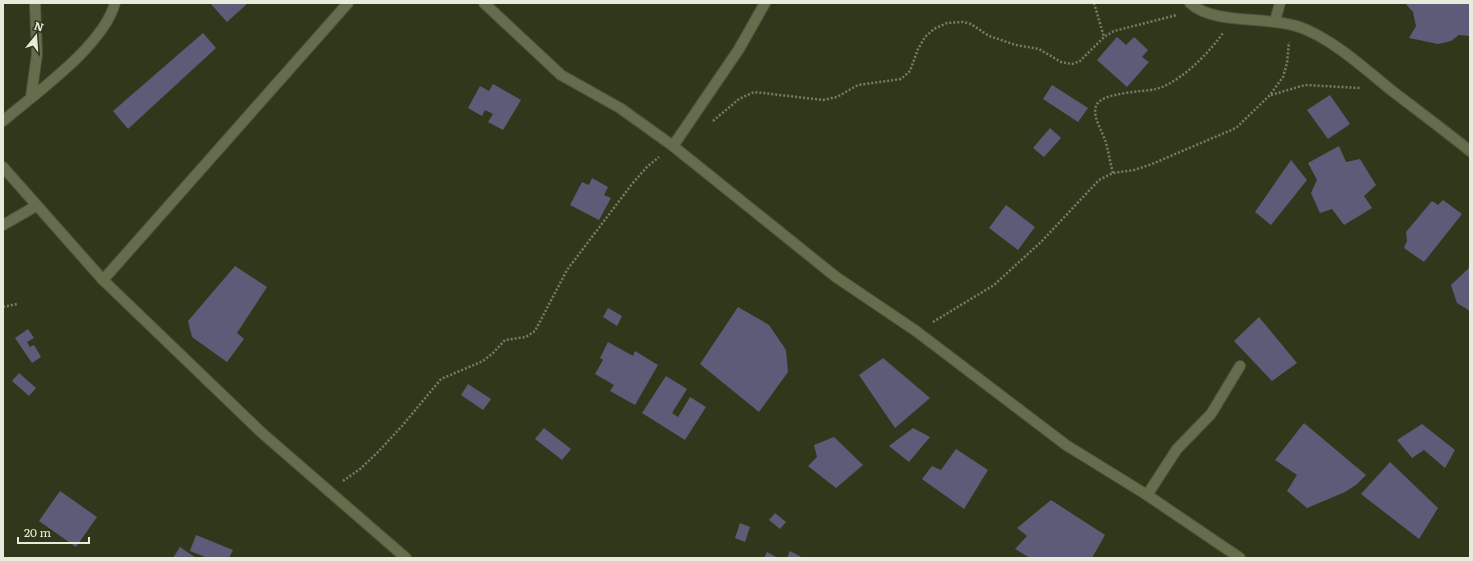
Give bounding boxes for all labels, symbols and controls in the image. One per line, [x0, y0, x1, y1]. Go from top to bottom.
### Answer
north arrow [16, 16, 56, 56]
text: N [32, 16, 46, 34]
scale bar [18, 519, 89, 545]
text: 20 m [24, 523, 51, 541]

